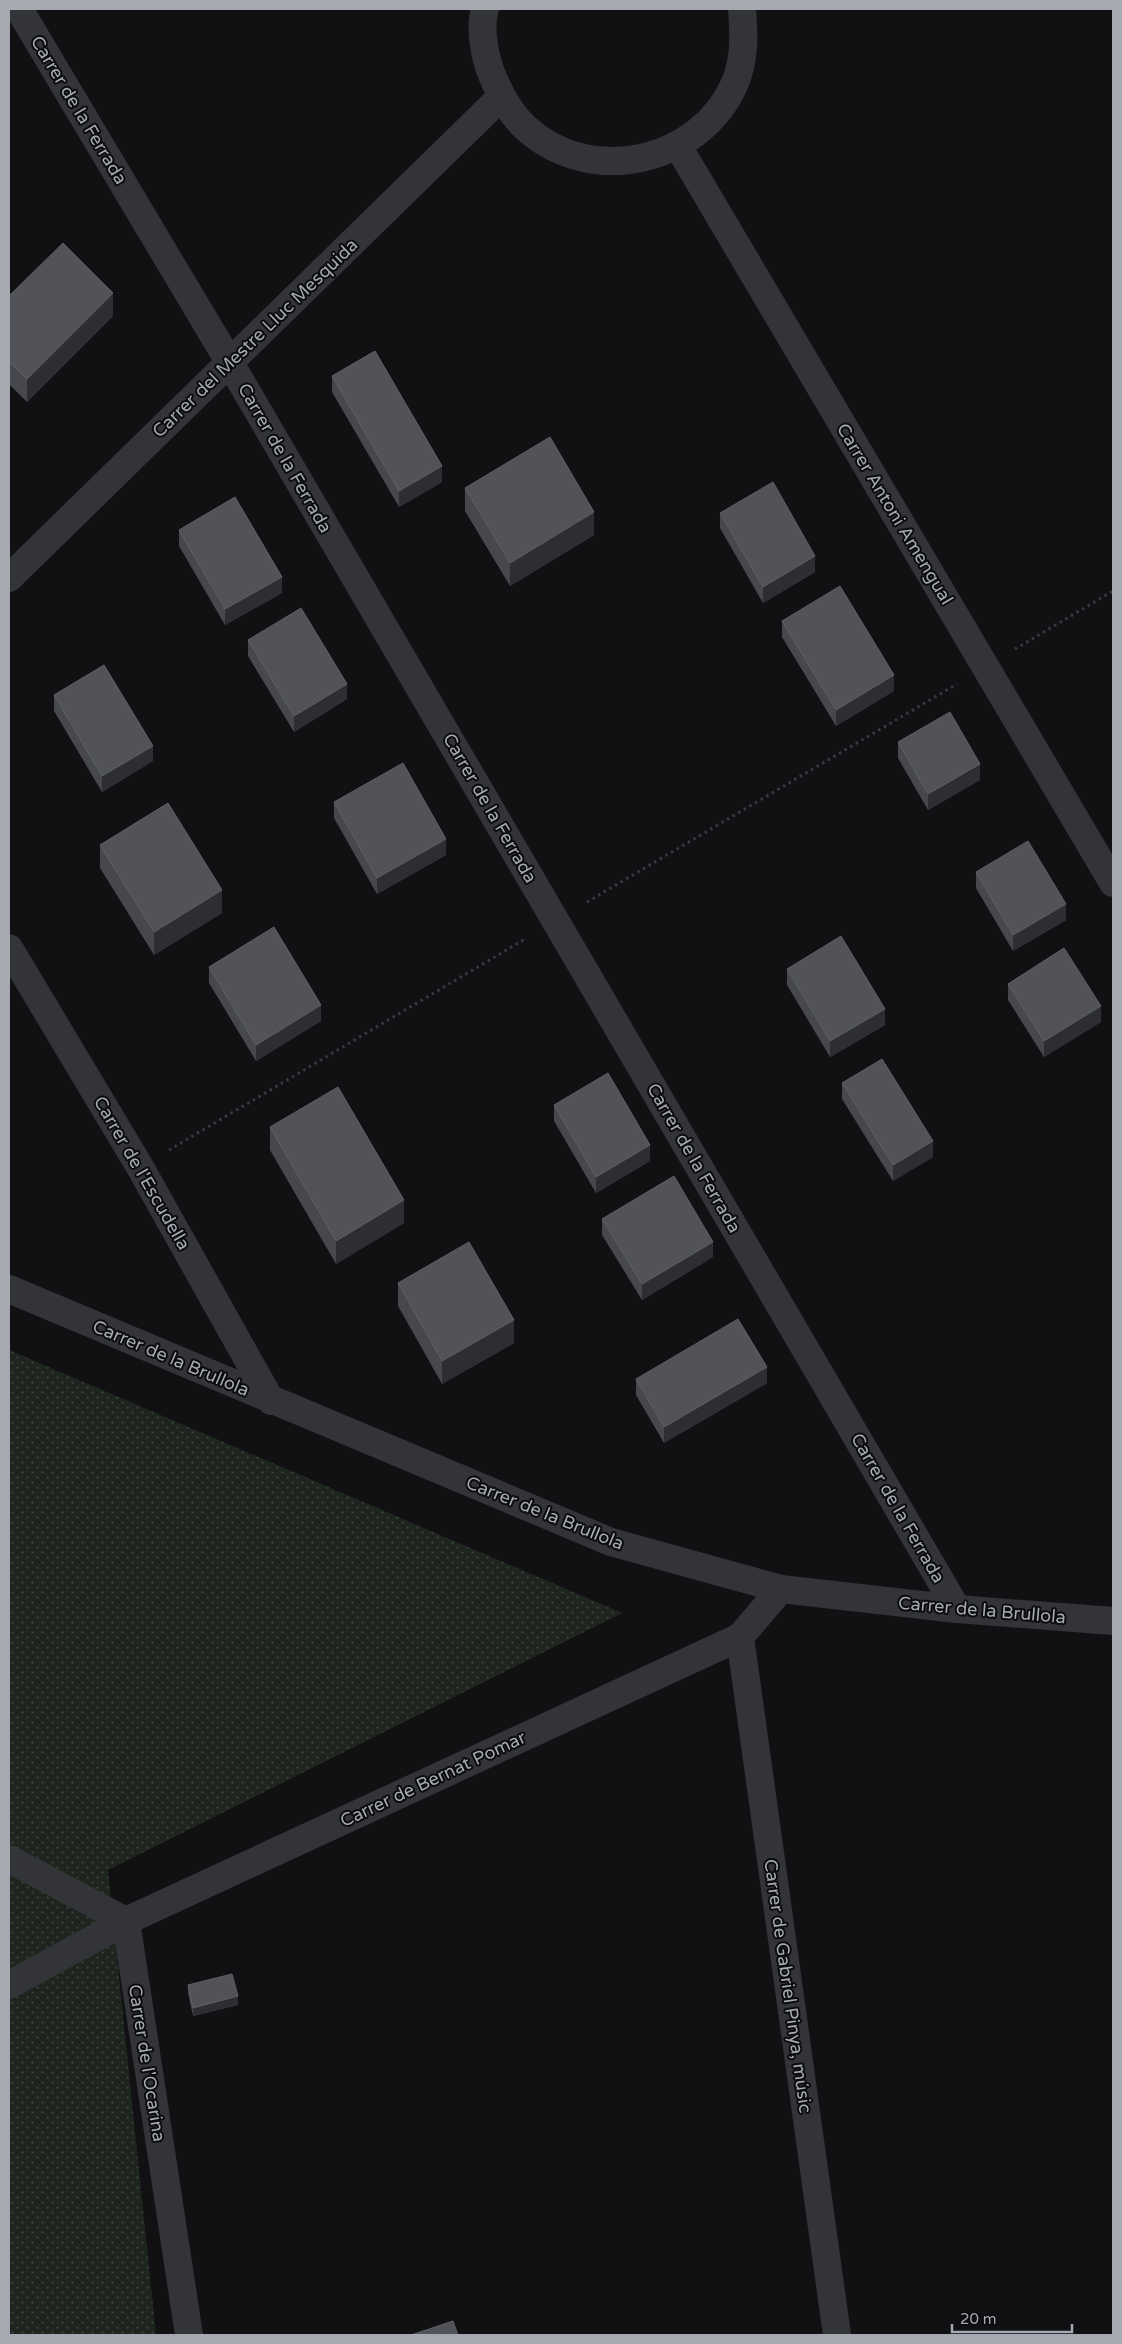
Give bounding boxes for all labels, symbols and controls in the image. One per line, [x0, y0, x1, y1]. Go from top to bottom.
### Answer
street label: Carrer de la Ferrada [26, 32, 132, 188]
street label: Carrer del Mestre Lluc Mesquida [148, 234, 362, 442]
street label: Carrer de la Ferrada [233, 379, 337, 537]
street label: Carrer Antoni Amengual [832, 419, 958, 609]
street label: Carrer de la Ferrada [438, 729, 542, 887]
street label: Carrer de la Ferrada [642, 1079, 746, 1237]
street label: Carrer de l'Escudella [89, 1092, 195, 1254]
street label: Carrer de la Brullola [89, 1315, 253, 1401]
street label: Carrer de la Ferrada [846, 1429, 950, 1587]
street label: Carrer de la Brullola [463, 1471, 627, 1555]
street label: Carrer de la Brullola [897, 1592, 1067, 1628]
street label: Carrer de Bernat Pomar [337, 1726, 529, 1832]
street label: Carrer de Gabriel Pinya, músic [759, 1858, 817, 2114]
street label: Carrer de l'Ocarina [124, 1983, 170, 2143]
scale bar [952, 2302, 1072, 2334]
text: 20 m [960, 2310, 997, 2328]

